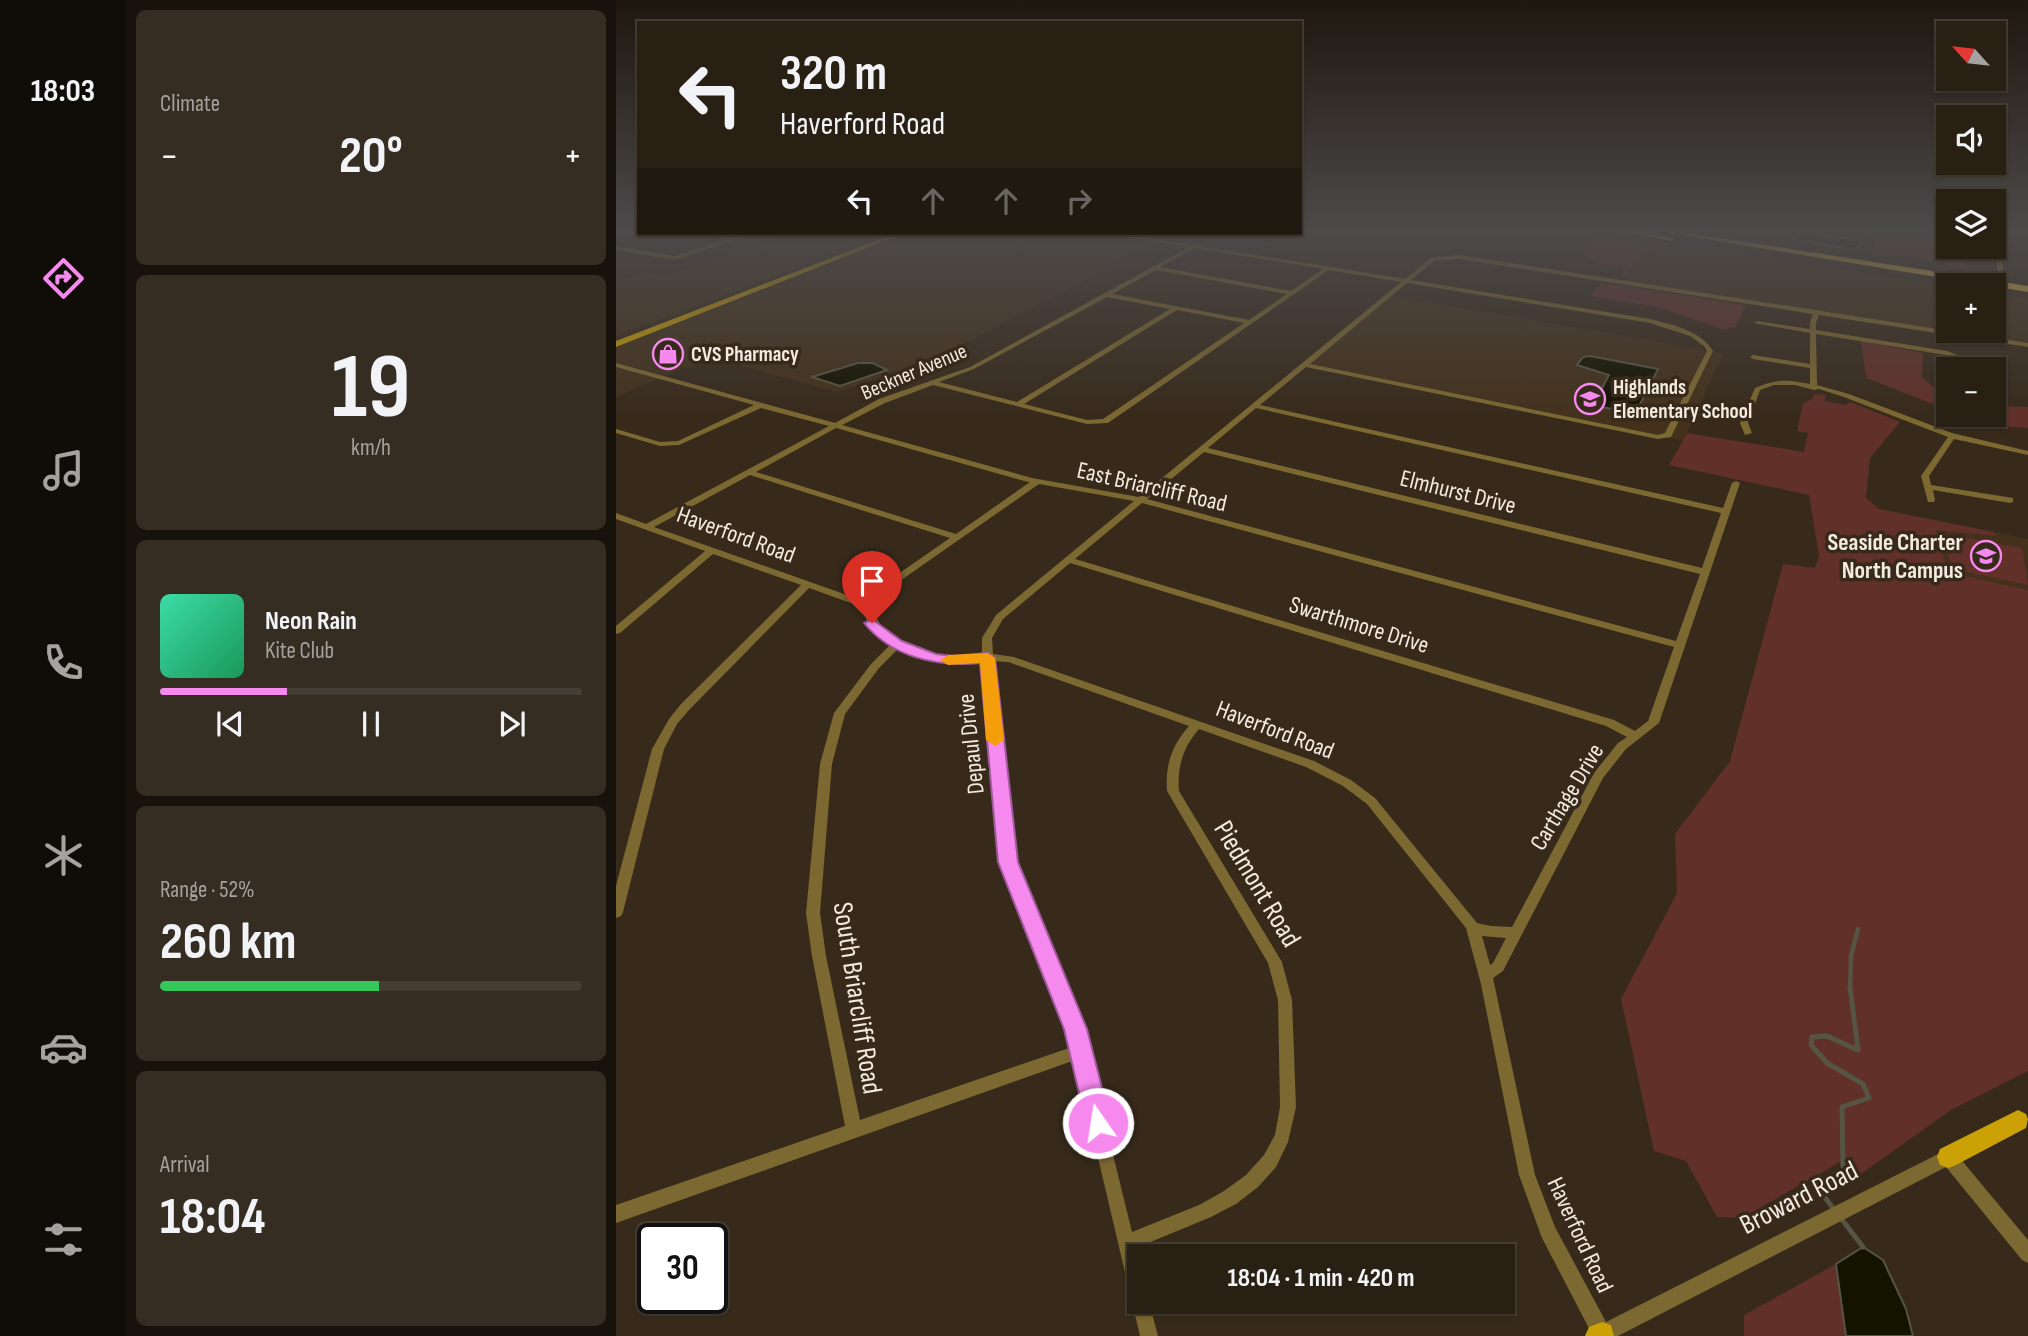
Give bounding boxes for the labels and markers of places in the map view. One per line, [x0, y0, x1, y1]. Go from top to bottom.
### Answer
shop icon: CVS Pharmacy [651, 337, 685, 371]
place label: CVS Pharmacy [691, 342, 799, 367]
place label: Highlands Elementary School [1613, 375, 1752, 424]
school or university icon: Highlands Elementary School [1573, 382, 1607, 416]
place label: Seaside Charter North Campus [1828, 528, 1964, 585]
school or university icon: Seaside Charter North Campus [1969, 539, 2003, 573]
pin [842, 551, 902, 623]

